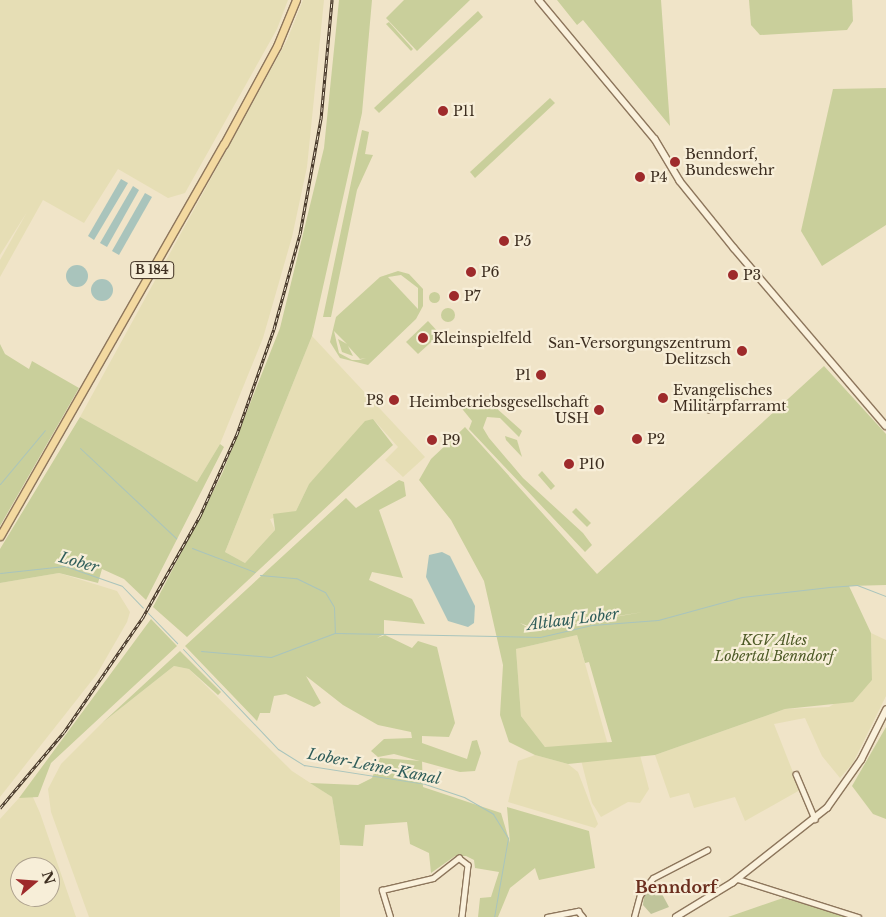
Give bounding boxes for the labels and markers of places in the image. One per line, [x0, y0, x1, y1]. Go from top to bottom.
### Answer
place label: P11 [453, 103, 475, 119]
marker: P11 [437, 105, 449, 117]
place label: Benndorf, Bundeswehr [685, 146, 774, 178]
marker: Benndorf, Bundeswehr [669, 156, 681, 168]
place label: P4 [650, 169, 667, 185]
marker: P4 [634, 171, 646, 183]
place label: P5 [514, 233, 531, 249]
marker: P5 [498, 235, 510, 247]
place label: P6 [481, 264, 500, 280]
marker: P6 [465, 266, 477, 278]
place label: P3 [743, 267, 761, 283]
marker: P3 [727, 269, 739, 281]
place label: P7 [464, 288, 481, 304]
marker: P7 [448, 290, 460, 302]
place label: Kleinspielfeld [433, 330, 532, 346]
marker: Kleinspielfeld [417, 332, 429, 344]
place label: San-Versorgungszentrum Delitzsch [548, 335, 731, 368]
marker: San-Versorgungszentrum Delitzsch [735, 344, 749, 358]
place label: P1 [515, 367, 531, 383]
marker: P1 [535, 369, 547, 381]
place label: Evangelisches Militärpfarramt [673, 382, 787, 414]
place label: P8 [366, 392, 384, 408]
marker: Evangelisches Militärpfarramt [657, 392, 669, 404]
marker: P8 [388, 394, 400, 406]
place label: Heimbetriebsgesellschaft USH [409, 394, 589, 427]
marker: Heimbetriebsgesellschaft USH [593, 404, 605, 416]
place label: P2 [647, 431, 665, 447]
place label: P9 [442, 432, 461, 448]
marker: P2 [631, 433, 643, 445]
marker: P9 [426, 434, 438, 446]
place label: P10 [579, 456, 605, 472]
marker: P10 [563, 458, 575, 470]

